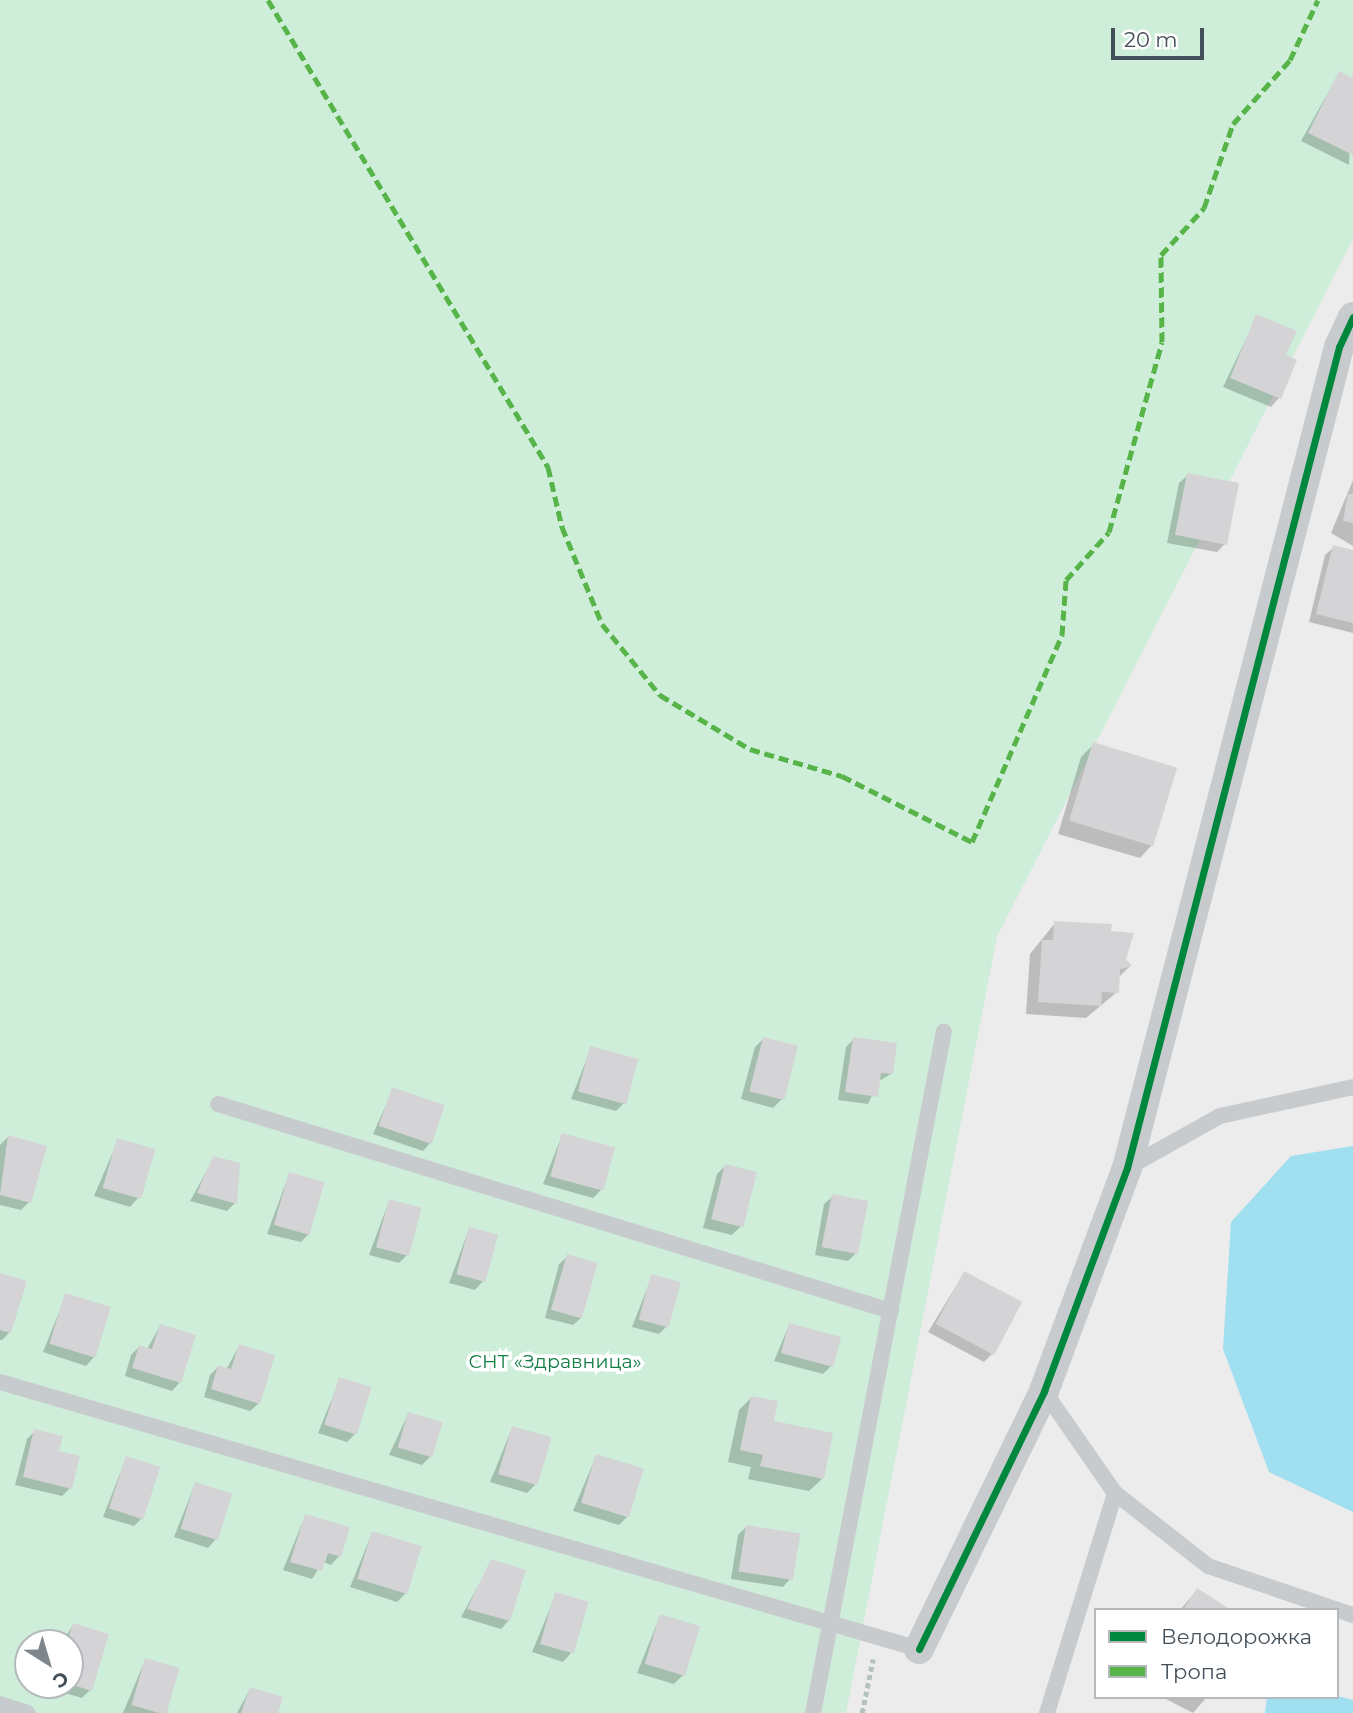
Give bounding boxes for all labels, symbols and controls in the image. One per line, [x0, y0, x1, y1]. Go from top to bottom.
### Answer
scale bar [1115, 14, 1208, 58]
text: 20 m [1124, 27, 1178, 52]
park label: СНТ «Здравница» [468, 1351, 642, 1373]
legend [1094, 1608, 1339, 1699]
text: Велодорожка [1161, 1624, 1312, 1649]
north arrow [14, 1629, 84, 1699]
text: Тропа [1161, 1659, 1227, 1684]
text: С [48, 1666, 73, 1693]

